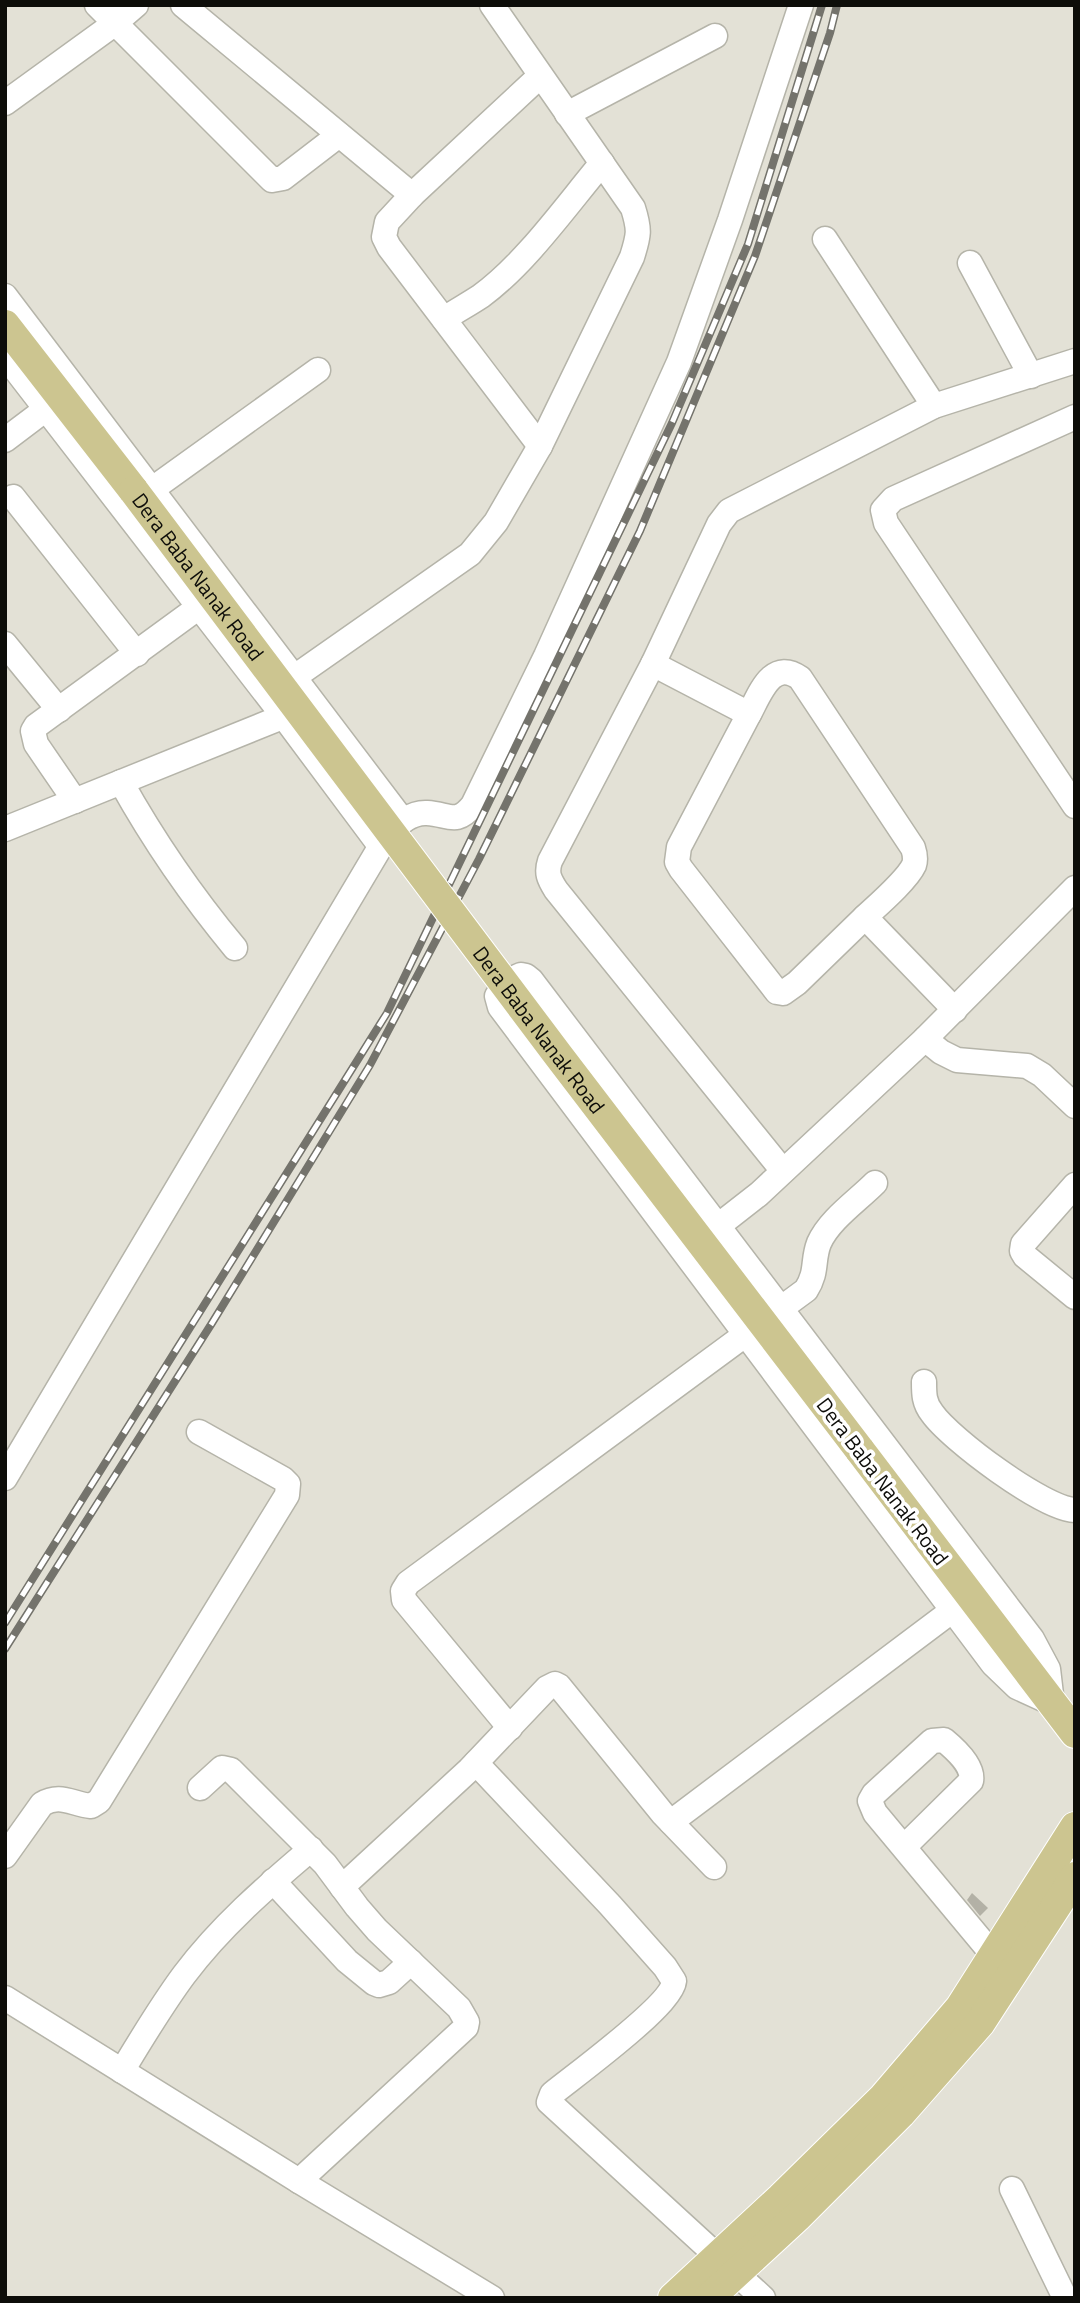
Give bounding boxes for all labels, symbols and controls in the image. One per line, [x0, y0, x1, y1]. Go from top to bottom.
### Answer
street label: Dera Baba Nanak Road [125, 486, 272, 667]
street label: Dera Baba Nanak Road [465, 939, 613, 1120]
street label: Dera Baba Nanak Road [809, 1390, 957, 1572]

